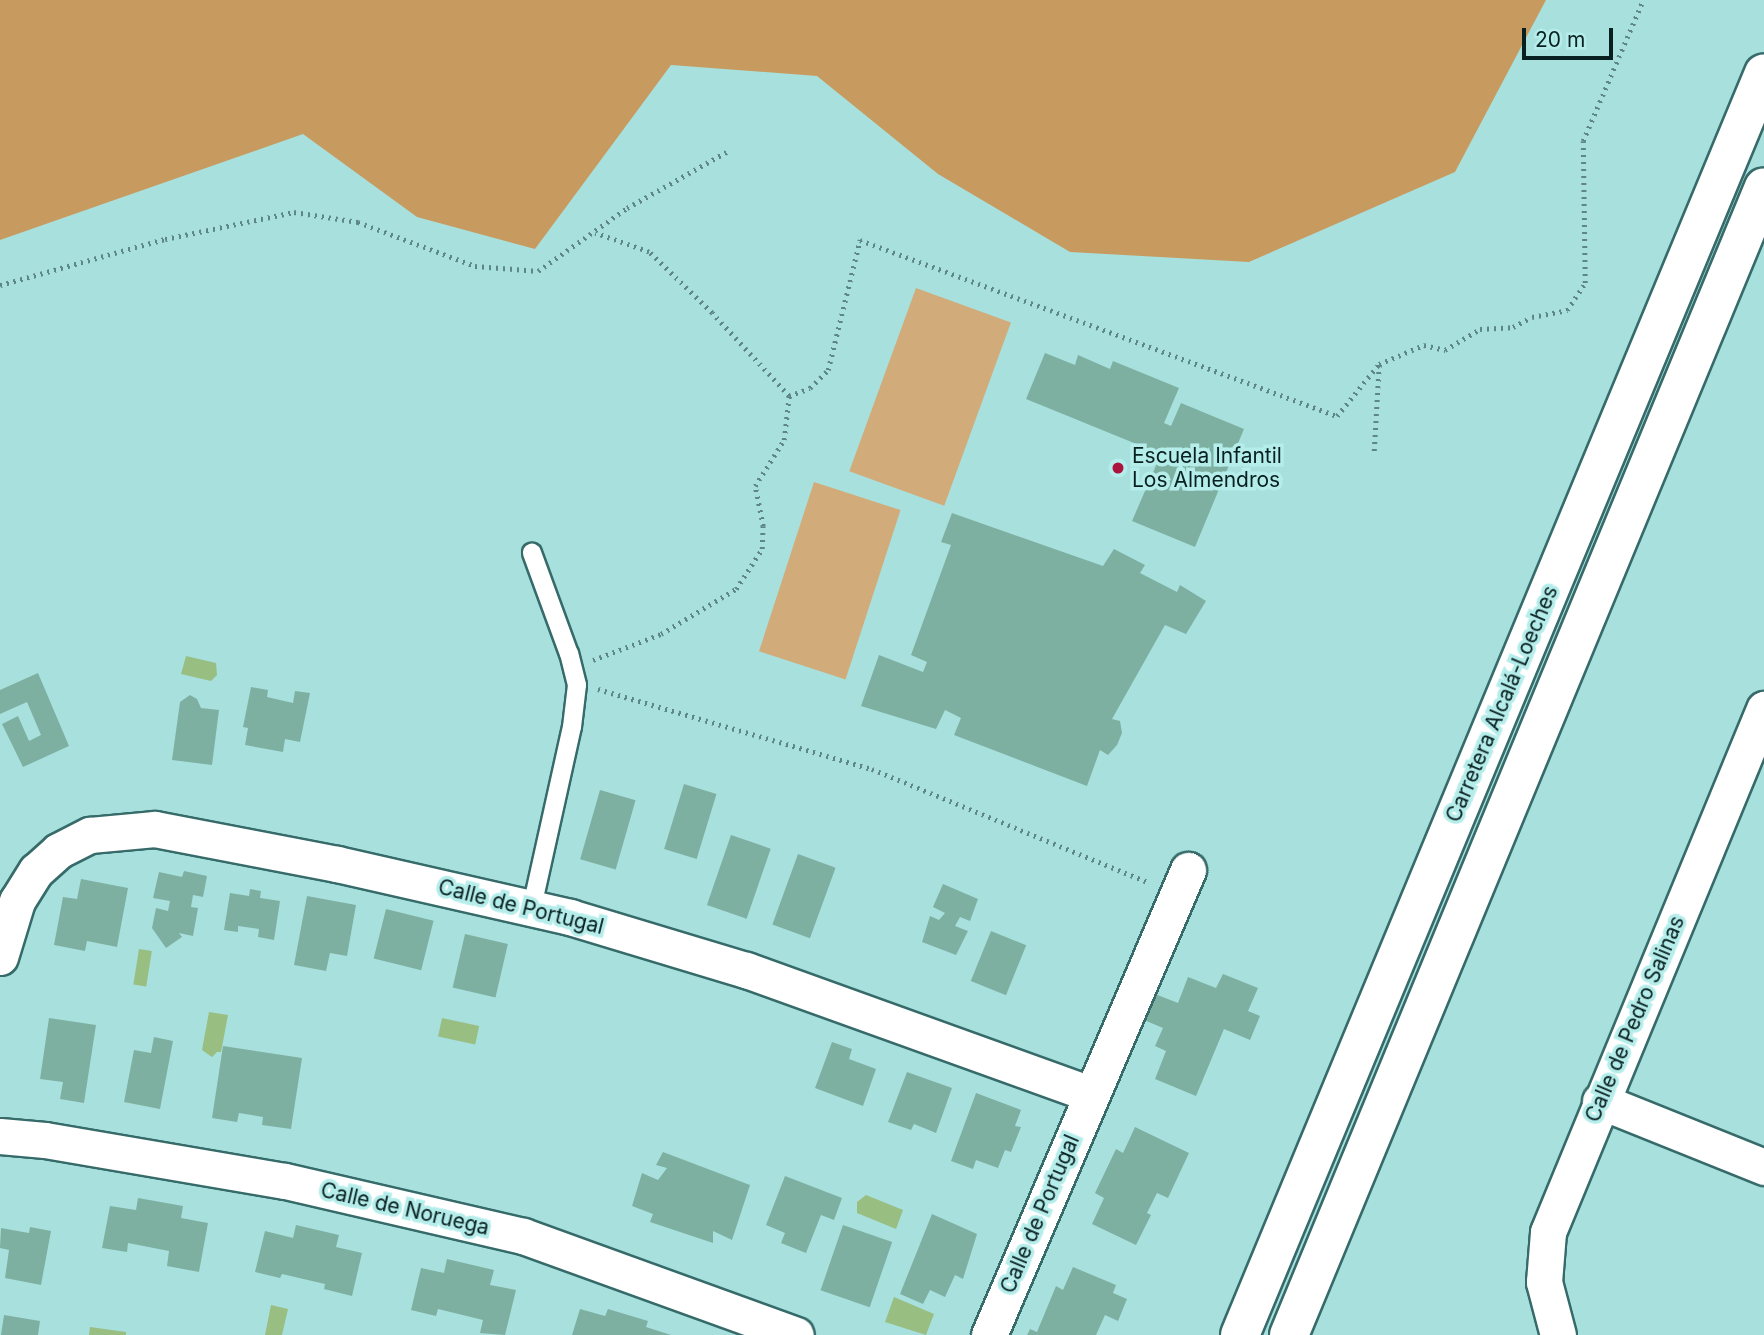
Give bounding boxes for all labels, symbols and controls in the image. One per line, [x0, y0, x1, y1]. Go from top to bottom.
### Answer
scale bar [1526, 14, 1617, 58]
text: 20 m [1535, 27, 1585, 52]
place label: Escuela Infantil Los Almendros [1132, 443, 1282, 493]
marker: Escuela Infantil Los Almendros [1110, 460, 1126, 476]
street label: Carretera Alcalá-Loeches [1441, 582, 1563, 826]
street label: Calle de Portugal [436, 874, 606, 940]
street label: Calle de Pedro Salinas [1580, 912, 1690, 1126]
street label: Calle de Portugal [995, 1131, 1085, 1297]
street label: Calle de Noruega [318, 1177, 492, 1241]

